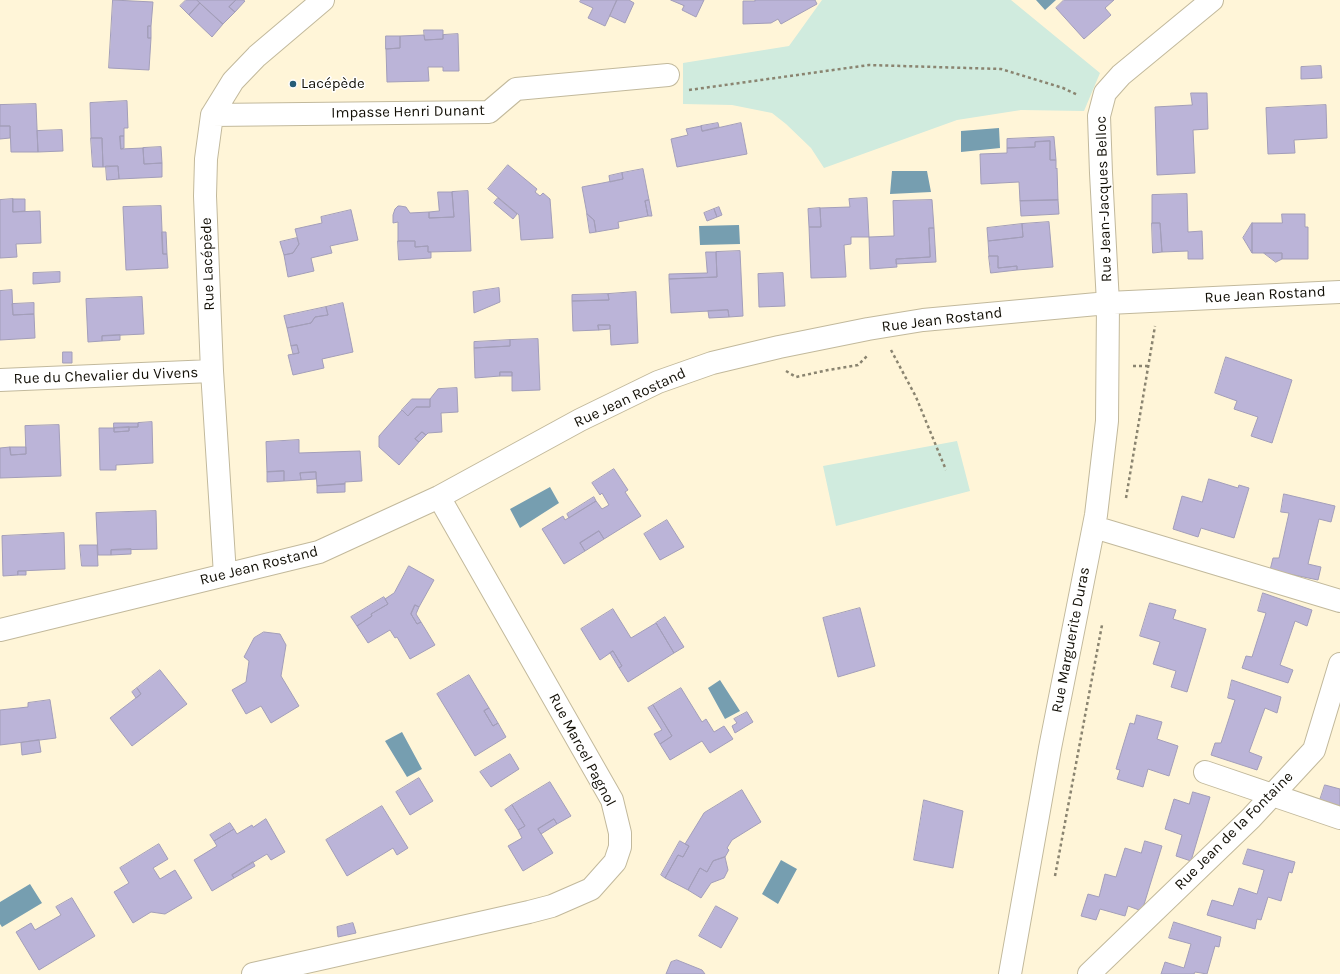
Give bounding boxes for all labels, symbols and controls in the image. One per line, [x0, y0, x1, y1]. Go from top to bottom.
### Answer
place label: Lacépède [301, 75, 365, 93]
marker: Lacépède [288, 79, 298, 89]
street label: Impasse Henri Dunant [331, 102, 485, 122]
street label: Rue Jean-Jacques Belloc [1092, 116, 1116, 282]
street label: Rue Lacépède [197, 217, 219, 311]
street label: Rue Jean Rostand [1204, 283, 1326, 307]
street label: Rue Jean Rostand [881, 304, 1003, 336]
street label: Rue du Chevalier du Vivens [13, 364, 199, 388]
street label: Rue Jean Rostand [571, 364, 689, 432]
street label: Rue Jean Rostand [198, 543, 320, 589]
street label: Rue Marguerite Duras [1048, 566, 1094, 714]
street label: Rue Marcel Pagnol [545, 690, 619, 810]
street label: Rue Jean de la Fontaine [1171, 768, 1297, 894]

